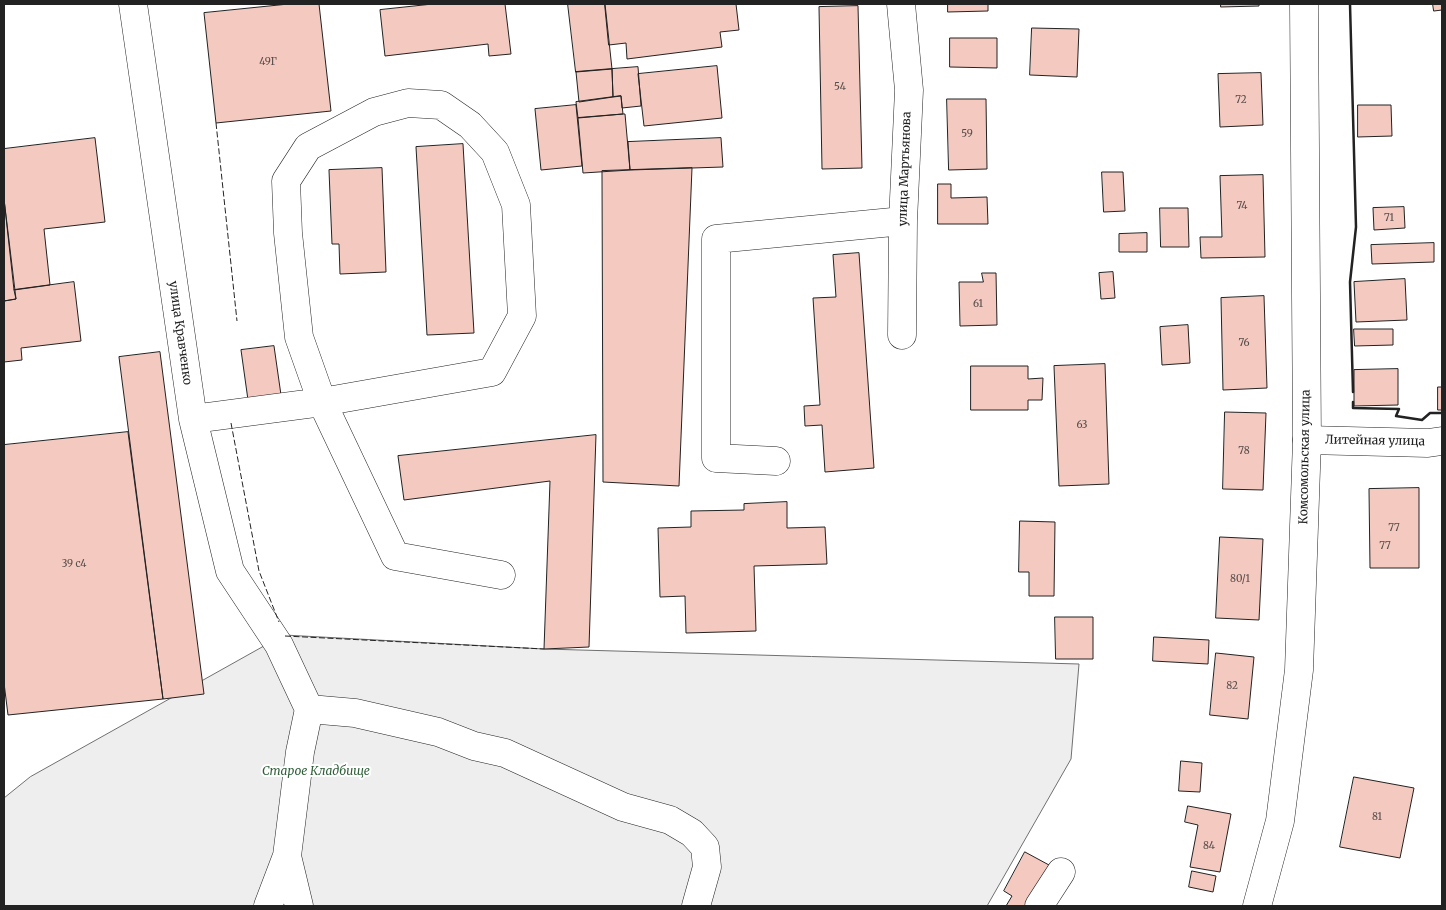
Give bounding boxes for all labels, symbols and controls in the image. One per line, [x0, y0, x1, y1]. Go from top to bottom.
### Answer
house number: 49Г [259, 56, 277, 68]
house number: 54 [834, 81, 846, 93]
house number: 72 [1235, 94, 1247, 106]
street label: улица Мартьянова [896, 111, 914, 227]
house number: 59 [961, 128, 973, 140]
house number: 74 [1237, 200, 1247, 212]
house number: 71 [1384, 212, 1394, 224]
street label: улица Кравченко [166, 280, 194, 386]
house number: 61 [973, 298, 983, 310]
house number: 76 [1238, 337, 1250, 349]
street label: Комсомольская улица [1297, 389, 1313, 525]
house number: 63 [1076, 419, 1088, 431]
street label: Литейная улица [1325, 433, 1425, 449]
house number: 78 [1238, 445, 1250, 457]
house number: 77 [1388, 522, 1400, 534]
house number: 77 [1379, 540, 1391, 552]
house number: 39 с4 [62, 558, 86, 570]
house number: 80/1 [1230, 573, 1250, 585]
house number: 82 [1226, 680, 1238, 692]
park label: Старое Кладбище [262, 765, 370, 779]
house number: 81 [1372, 811, 1382, 823]
house number: 84 [1203, 840, 1215, 852]

